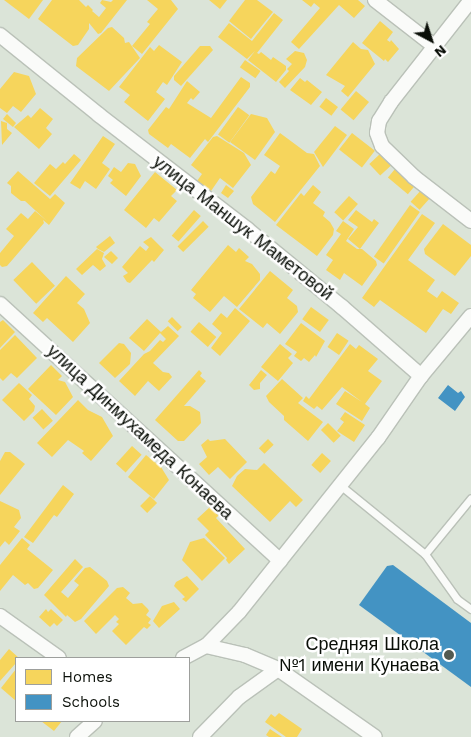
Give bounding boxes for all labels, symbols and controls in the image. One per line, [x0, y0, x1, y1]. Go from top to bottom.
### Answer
north arrow [406, 15, 456, 65]
text: N [432, 42, 450, 61]
street label: улица Маншук Маметовой [149, 151, 337, 305]
street label: улица Динмухамеда Конаева [42, 340, 238, 524]
place label: Средняя Школа №1 имени Кунаева [279, 634, 439, 676]
marker: Средняя Школа №1 имени Кунаева [443, 649, 455, 661]
legend [15, 657, 190, 722]
text: Homes [62, 668, 113, 686]
text: Schools [62, 693, 120, 711]

